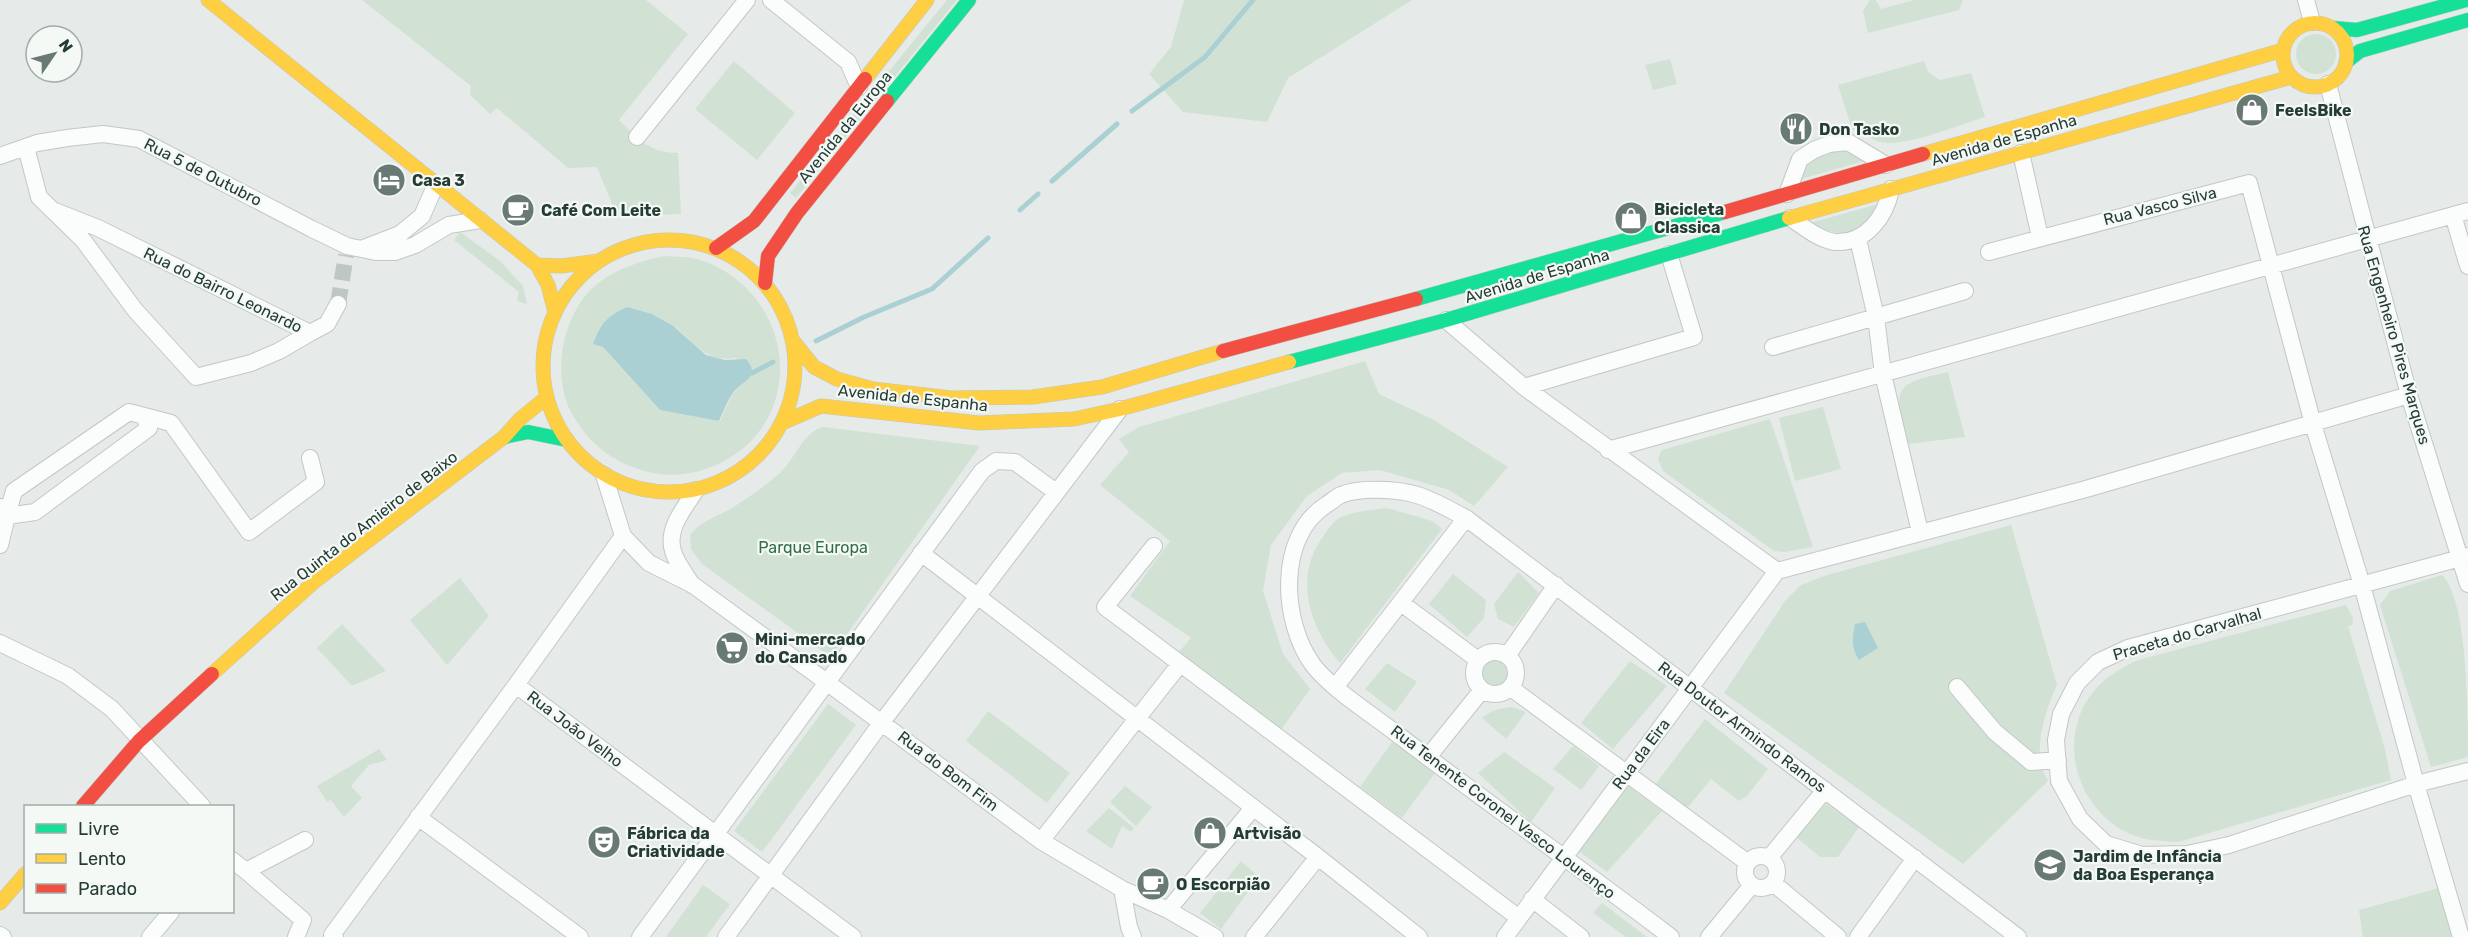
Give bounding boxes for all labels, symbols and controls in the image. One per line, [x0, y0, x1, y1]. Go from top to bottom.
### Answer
north arrow [24, 24, 84, 84]
text: N [55, 36, 77, 56]
street label: Avenida da Europa [794, 67, 896, 187]
shop icon: FeelsBike [2234, 92, 2270, 128]
place label: FeelsBike [2275, 101, 2352, 120]
street label: Avenida de Espanha [1929, 110, 2079, 170]
restaurant icon: Don Tasko [1778, 111, 1814, 147]
place label: Don Tasko [1819, 120, 1900, 139]
street label: Rua 5 de Outubro [141, 134, 265, 210]
hotel icon: Casa 3 [371, 162, 407, 198]
place label: Casa 3 [412, 171, 465, 190]
street label: Rua Vasco Silva [2101, 183, 2219, 229]
cafe icon: Café Com Leite [500, 192, 536, 228]
shop icon: Bicicleta Classica [1613, 200, 1649, 236]
place label: Bicicleta Classica [1654, 200, 1724, 237]
place label: Café Com Leite [541, 201, 661, 220]
street label: Rua Engenheiro Pires Marques [2354, 223, 2434, 447]
street label: Rua do Bairro Leonardo [141, 243, 305, 337]
street label: Avenida de Espanha [1462, 245, 1612, 307]
street label: Avenida de Espanha [837, 381, 989, 415]
street label: Rua Quinta do Amieiro de Baixo [267, 447, 461, 605]
park label: Parque Europa [758, 538, 868, 557]
street label: Praceta do Carvalhal [2110, 604, 2264, 664]
supermarket icon: Mini-mercado do Cansado [714, 630, 750, 666]
place label: Mini-mercado do Cansado [755, 630, 866, 667]
street label: Rua Doutor Armindo Ramos [1654, 658, 1830, 796]
street label: Rua João Velho [523, 687, 627, 771]
street label: Rua da Eira [1608, 715, 1674, 793]
street label: Rua Tenente Coronel Vasco Lourenço [1387, 721, 1619, 903]
street label: Rua do Bom Fim [894, 727, 1002, 815]
legend [24, 805, 234, 913]
shop icon: Artvisão [1192, 815, 1228, 851]
text: Livre [78, 818, 119, 840]
theatre icon: Fábrica da Criatividade [586, 824, 622, 860]
place label: Fábrica da Criatividade [627, 824, 725, 861]
place label: Artvisão [1233, 824, 1302, 843]
school or university icon: Jardim de Infância da Boa Esperança [2032, 847, 2068, 883]
place label: Jardim de Infância da Boa Esperança [2073, 847, 2222, 884]
text: Lento [78, 848, 126, 870]
cafe icon: O Escorpião [1135, 866, 1171, 902]
place label: O Escorpião [1176, 875, 1270, 894]
text: Parado [78, 878, 137, 900]

